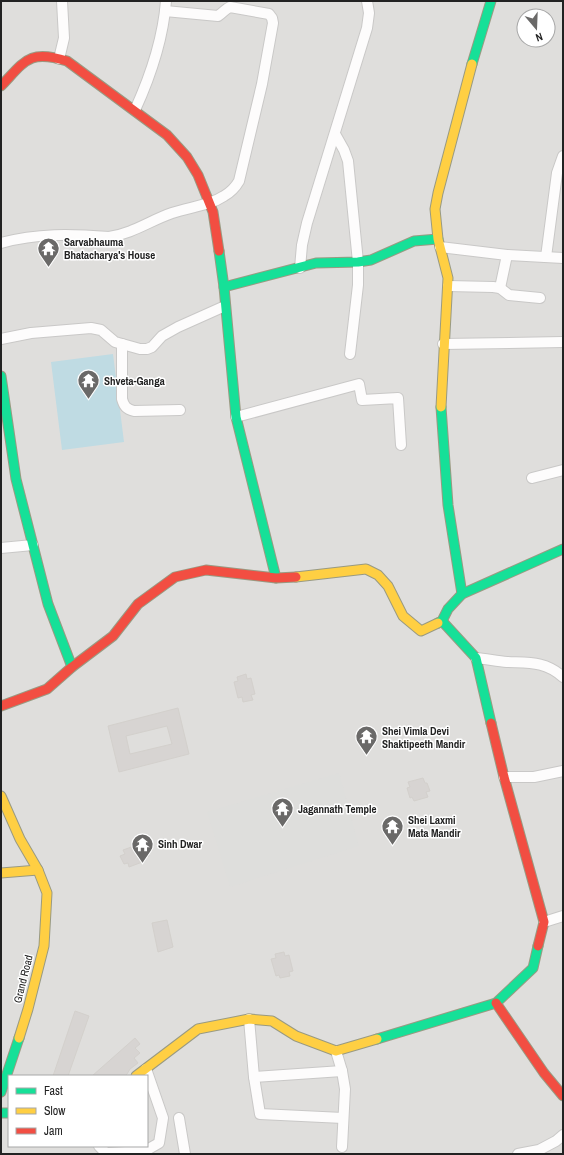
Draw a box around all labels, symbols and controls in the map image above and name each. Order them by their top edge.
north arrow [516,8,556,48]
text: N [534,30,545,45]
temple icon: Sarvabhauma Bhatacharya's House [36,235,62,268]
place label: Sarvabhauma Bhatacharya's House [64,235,155,262]
temple icon: Shveta-Ganga [76,368,102,401]
place label: Shveta-Ganga [104,374,165,388]
temple icon: Shei Vimla Devi Shaktipeeth Mandir [354,724,380,757]
place label: Shei Vimla Devi Shaktipeeth Mandir [382,724,466,751]
temple icon: Jagannath Temple [270,796,296,829]
place label: Jagannath Temple [298,802,377,816]
temple icon: Shei Laxmi Mata Mandir [379,813,405,846]
place label: Shei Laxmi Mata Mandir [408,813,461,840]
temple icon: Sinh Dwar [130,831,156,864]
place label: Sinh Dwar [158,837,203,851]
street label: Grand Road [10,953,36,1005]
legend [8,1075,148,1147]
text: Fast [44,1083,63,1099]
text: Slow [44,1103,66,1119]
text: Jam [44,1123,63,1139]

